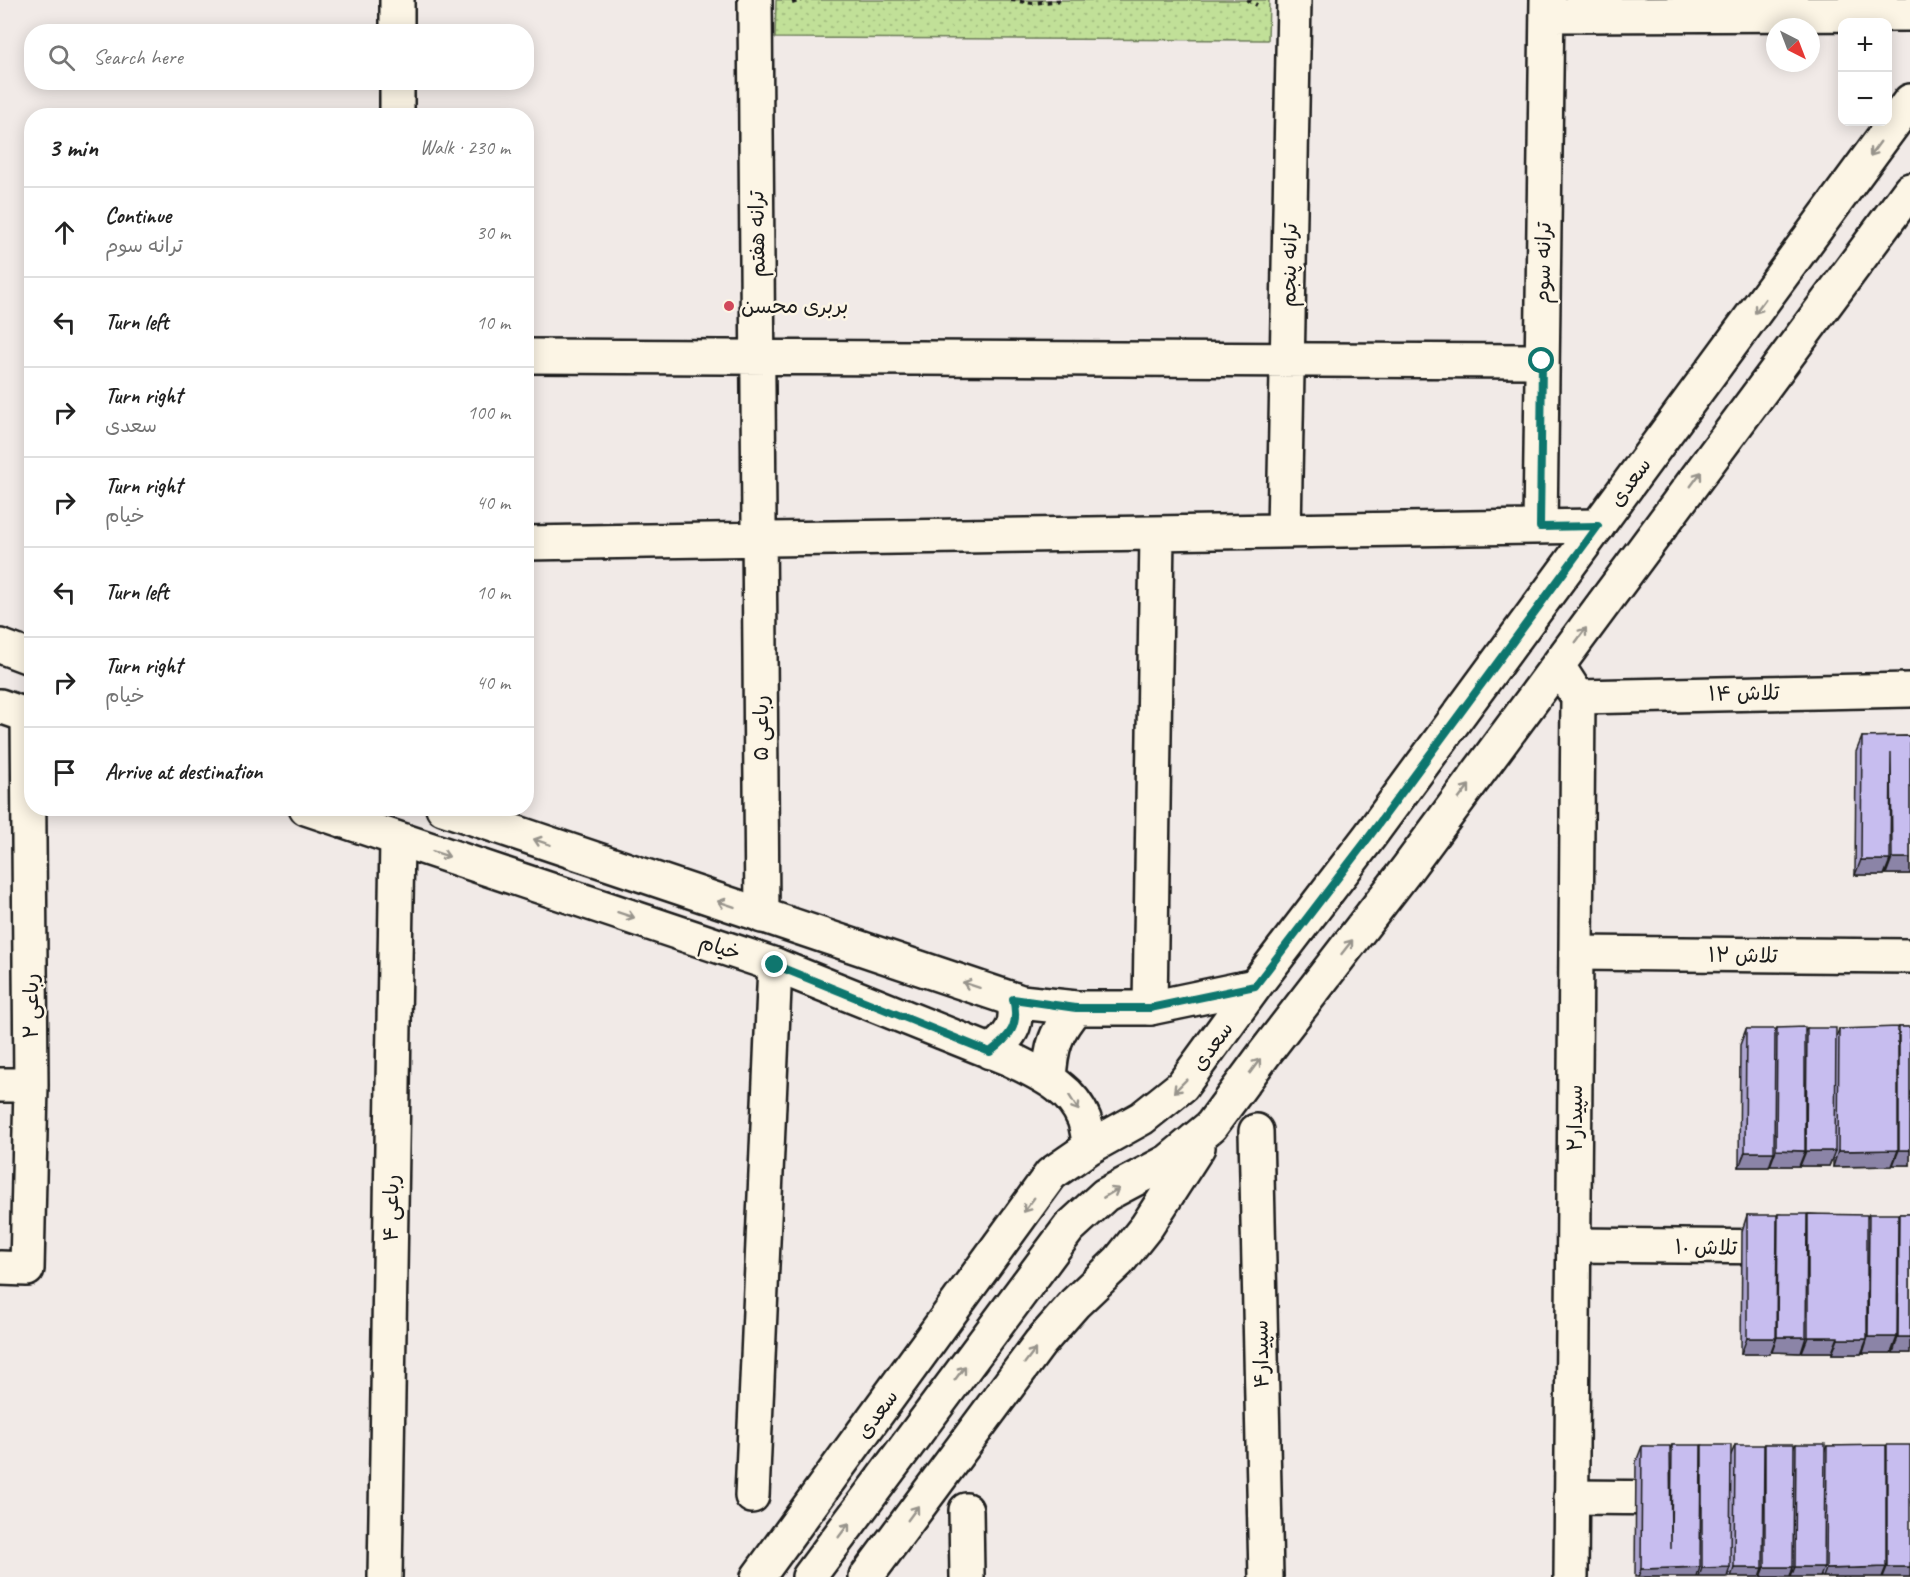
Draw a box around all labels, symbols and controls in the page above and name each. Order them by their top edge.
north arrow [1766,18,1820,72]
map controls [1838,18,1892,126]
button: + [1838,18,1892,72]
search box [24,24,534,90]
icon: search [45,41,78,74]
text: Search here [93,43,183,71]
button: − [1838,72,1892,126]
text: 3 min [48,131,98,164]
text: Walk · 230 m [420,135,510,160]
one-way arrow [1869,140,1882,156]
street label: ترانه هفتم [743,189,774,278]
text: Continue [105,202,171,230]
icon: ahead [48,216,81,249]
text: 30 m [476,220,510,245]
street label: ترانه سوم [1529,221,1560,304]
street label: ترانه پنجم [1275,222,1306,307]
text: ترانه سوم [105,233,183,258]
place label: بربری محسن [741,293,848,319]
one-way arrow [1753,297,1766,313]
marker: بربری محسن [722,299,736,313]
icon: left [48,306,81,339]
text: Turn left [105,308,169,336]
text: 10 m [476,310,510,335]
route start [1528,347,1554,373]
text: Turn right [105,382,182,410]
icon: right [48,396,81,429]
text: 100 m [467,400,510,425]
text: سعدی [105,413,157,438]
street label: سعدی [1603,452,1657,512]
one-way arrow [1690,471,1703,487]
text: Turn right [105,472,182,500]
icon: right [48,486,81,519]
text: 40 m [476,490,510,515]
text: خیام [105,503,145,528]
icon: left [48,576,81,609]
text: Turn left [105,578,169,606]
text: 10 m [476,580,510,605]
one-way arrow [1574,628,1587,644]
text: Turn right [105,652,182,680]
icon: right [48,666,81,699]
text: 40 m [476,670,510,695]
street label: تلاش ۱۴ [1708,679,1781,707]
text: خیام [105,683,145,708]
street label: رباعی ۵ [748,695,775,761]
icon: arrive [48,756,81,789]
text: Arrive at destination [105,758,262,786]
one-way arrow [1458,784,1471,800]
one-way arrow [533,835,551,846]
one-way arrow [431,849,450,860]
one-way arrow [717,898,736,909]
one-way arrow [616,911,635,922]
street label: خیام [695,928,744,969]
one-way arrow [1340,940,1353,956]
street label: تلاش ۱۲ [1708,941,1779,969]
route end [761,951,787,977]
street label: رباعی ۲ [18,973,45,1039]
one-way arrow [962,979,981,990]
street label: سعدی [1185,1016,1239,1076]
one-way arrow [1249,1058,1261,1074]
one-way arrow [1173,1078,1188,1093]
street label: سپیدار۲ [1562,1085,1588,1151]
one-way arrow [1069,1094,1081,1111]
street label: رباعی ۴ [377,1174,406,1242]
one-way arrow [1102,1186,1119,1198]
one-way arrow [1023,1196,1035,1212]
street label: تلاش ۱۰ [1675,1233,1738,1261]
street label: سپیدار۴ [1247,1320,1275,1388]
one-way arrow [1023,1349,1036,1365]
one-way arrow [954,1366,967,1382]
street label: سعدی [850,1384,904,1444]
one-way arrow [907,1505,920,1521]
one-way arrow [837,1522,850,1538]

